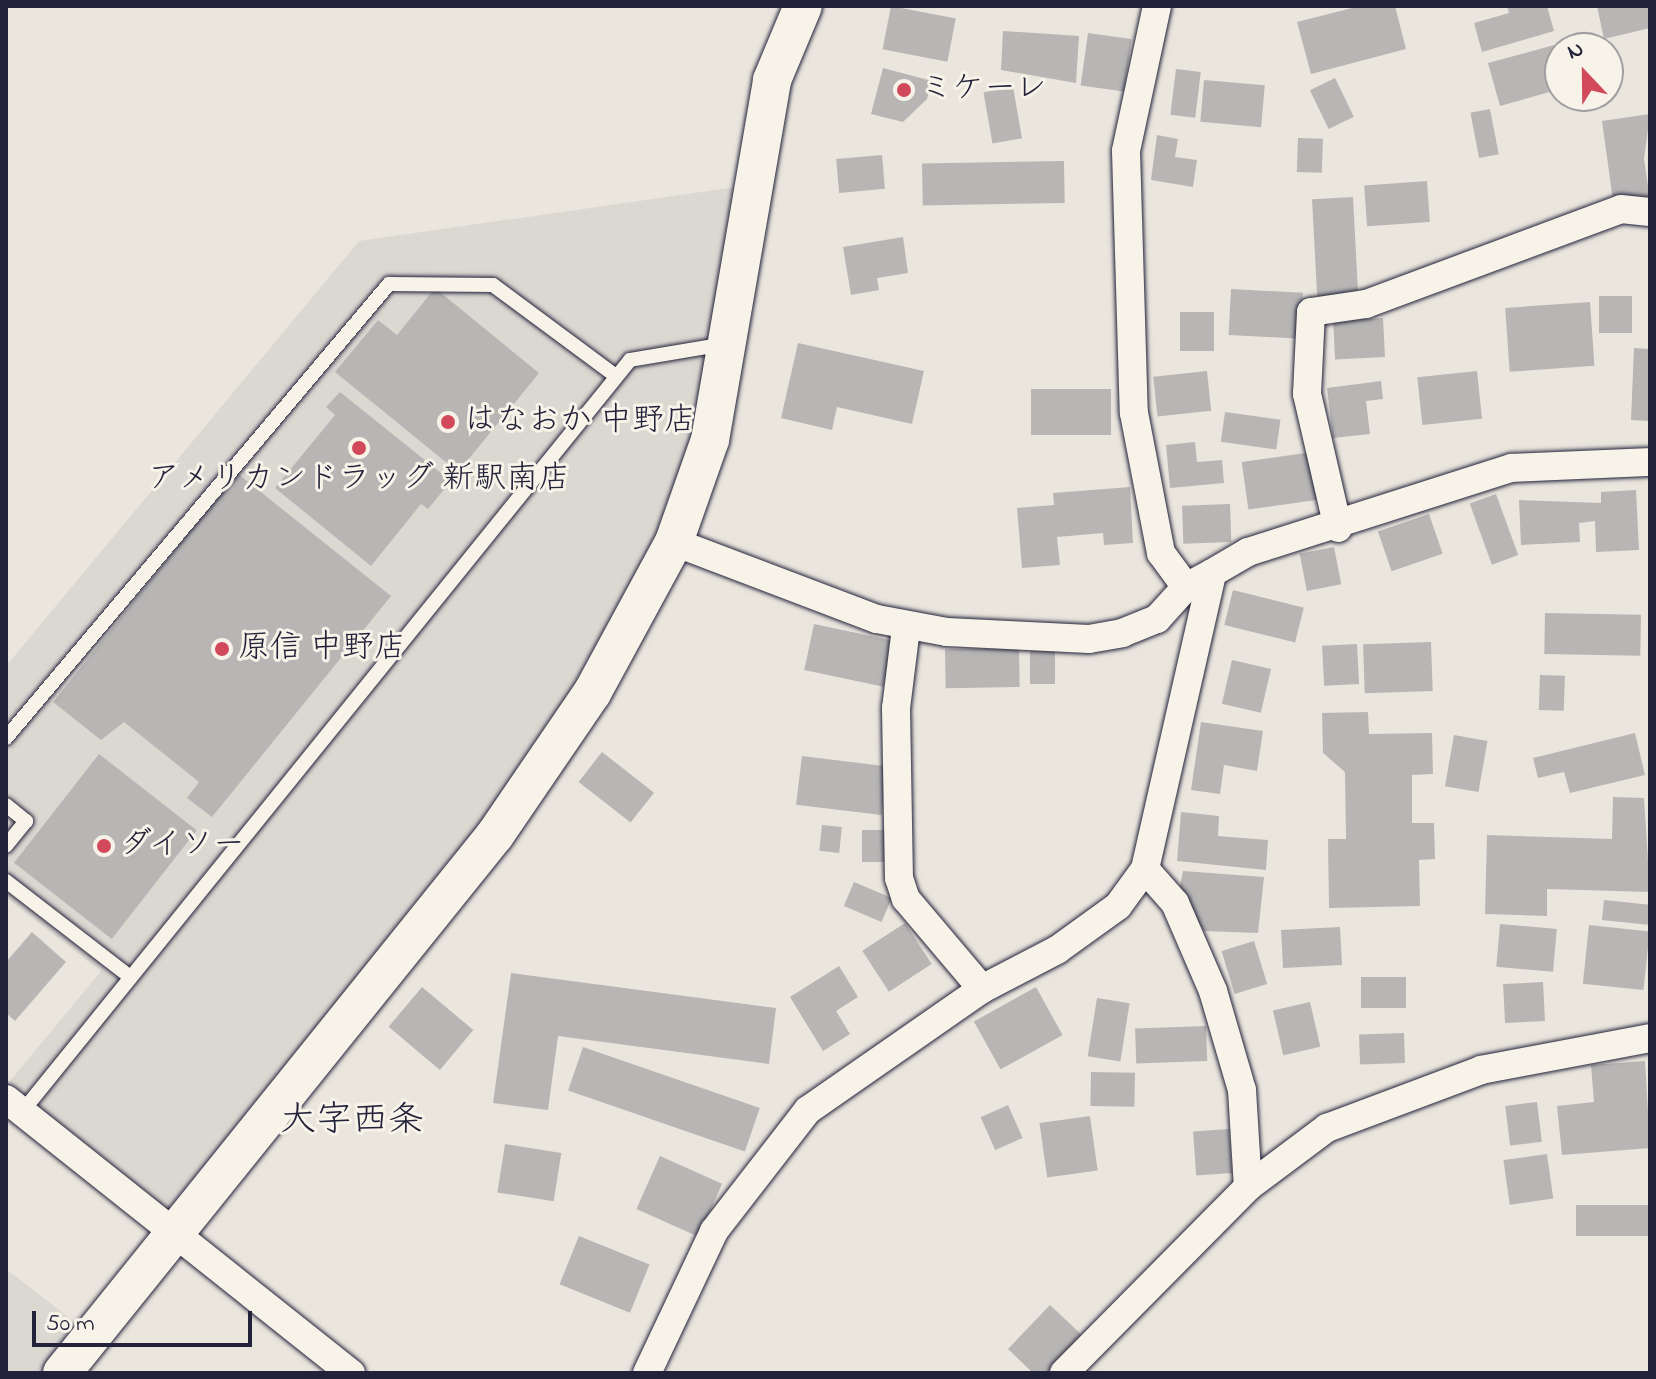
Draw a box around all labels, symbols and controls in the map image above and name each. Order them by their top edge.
north arrow [1544,32,1624,112]
text: N [1563,34,1589,69]
place label: ミケーレ [920,71,1048,109]
marker: ミケーレ [895,81,913,99]
place label: はなおか 中野店 [464,403,696,441]
marker: はなおか 中野店 [439,413,457,431]
marker: アメリカンドラッグ 新駅南店 [350,439,368,457]
place label: アメリカンドラッグ 新駅南店 [147,461,571,499]
place label: 原信 中野店 [238,630,406,668]
marker: 原信 中野店 [213,640,231,658]
place label: ダイソー [120,827,248,865]
marker: ダイソー [95,837,113,855]
district label: 大字西条 [280,1100,424,1144]
scale bar [36,1295,256,1345]
text: 50 m [46,1307,95,1342]

